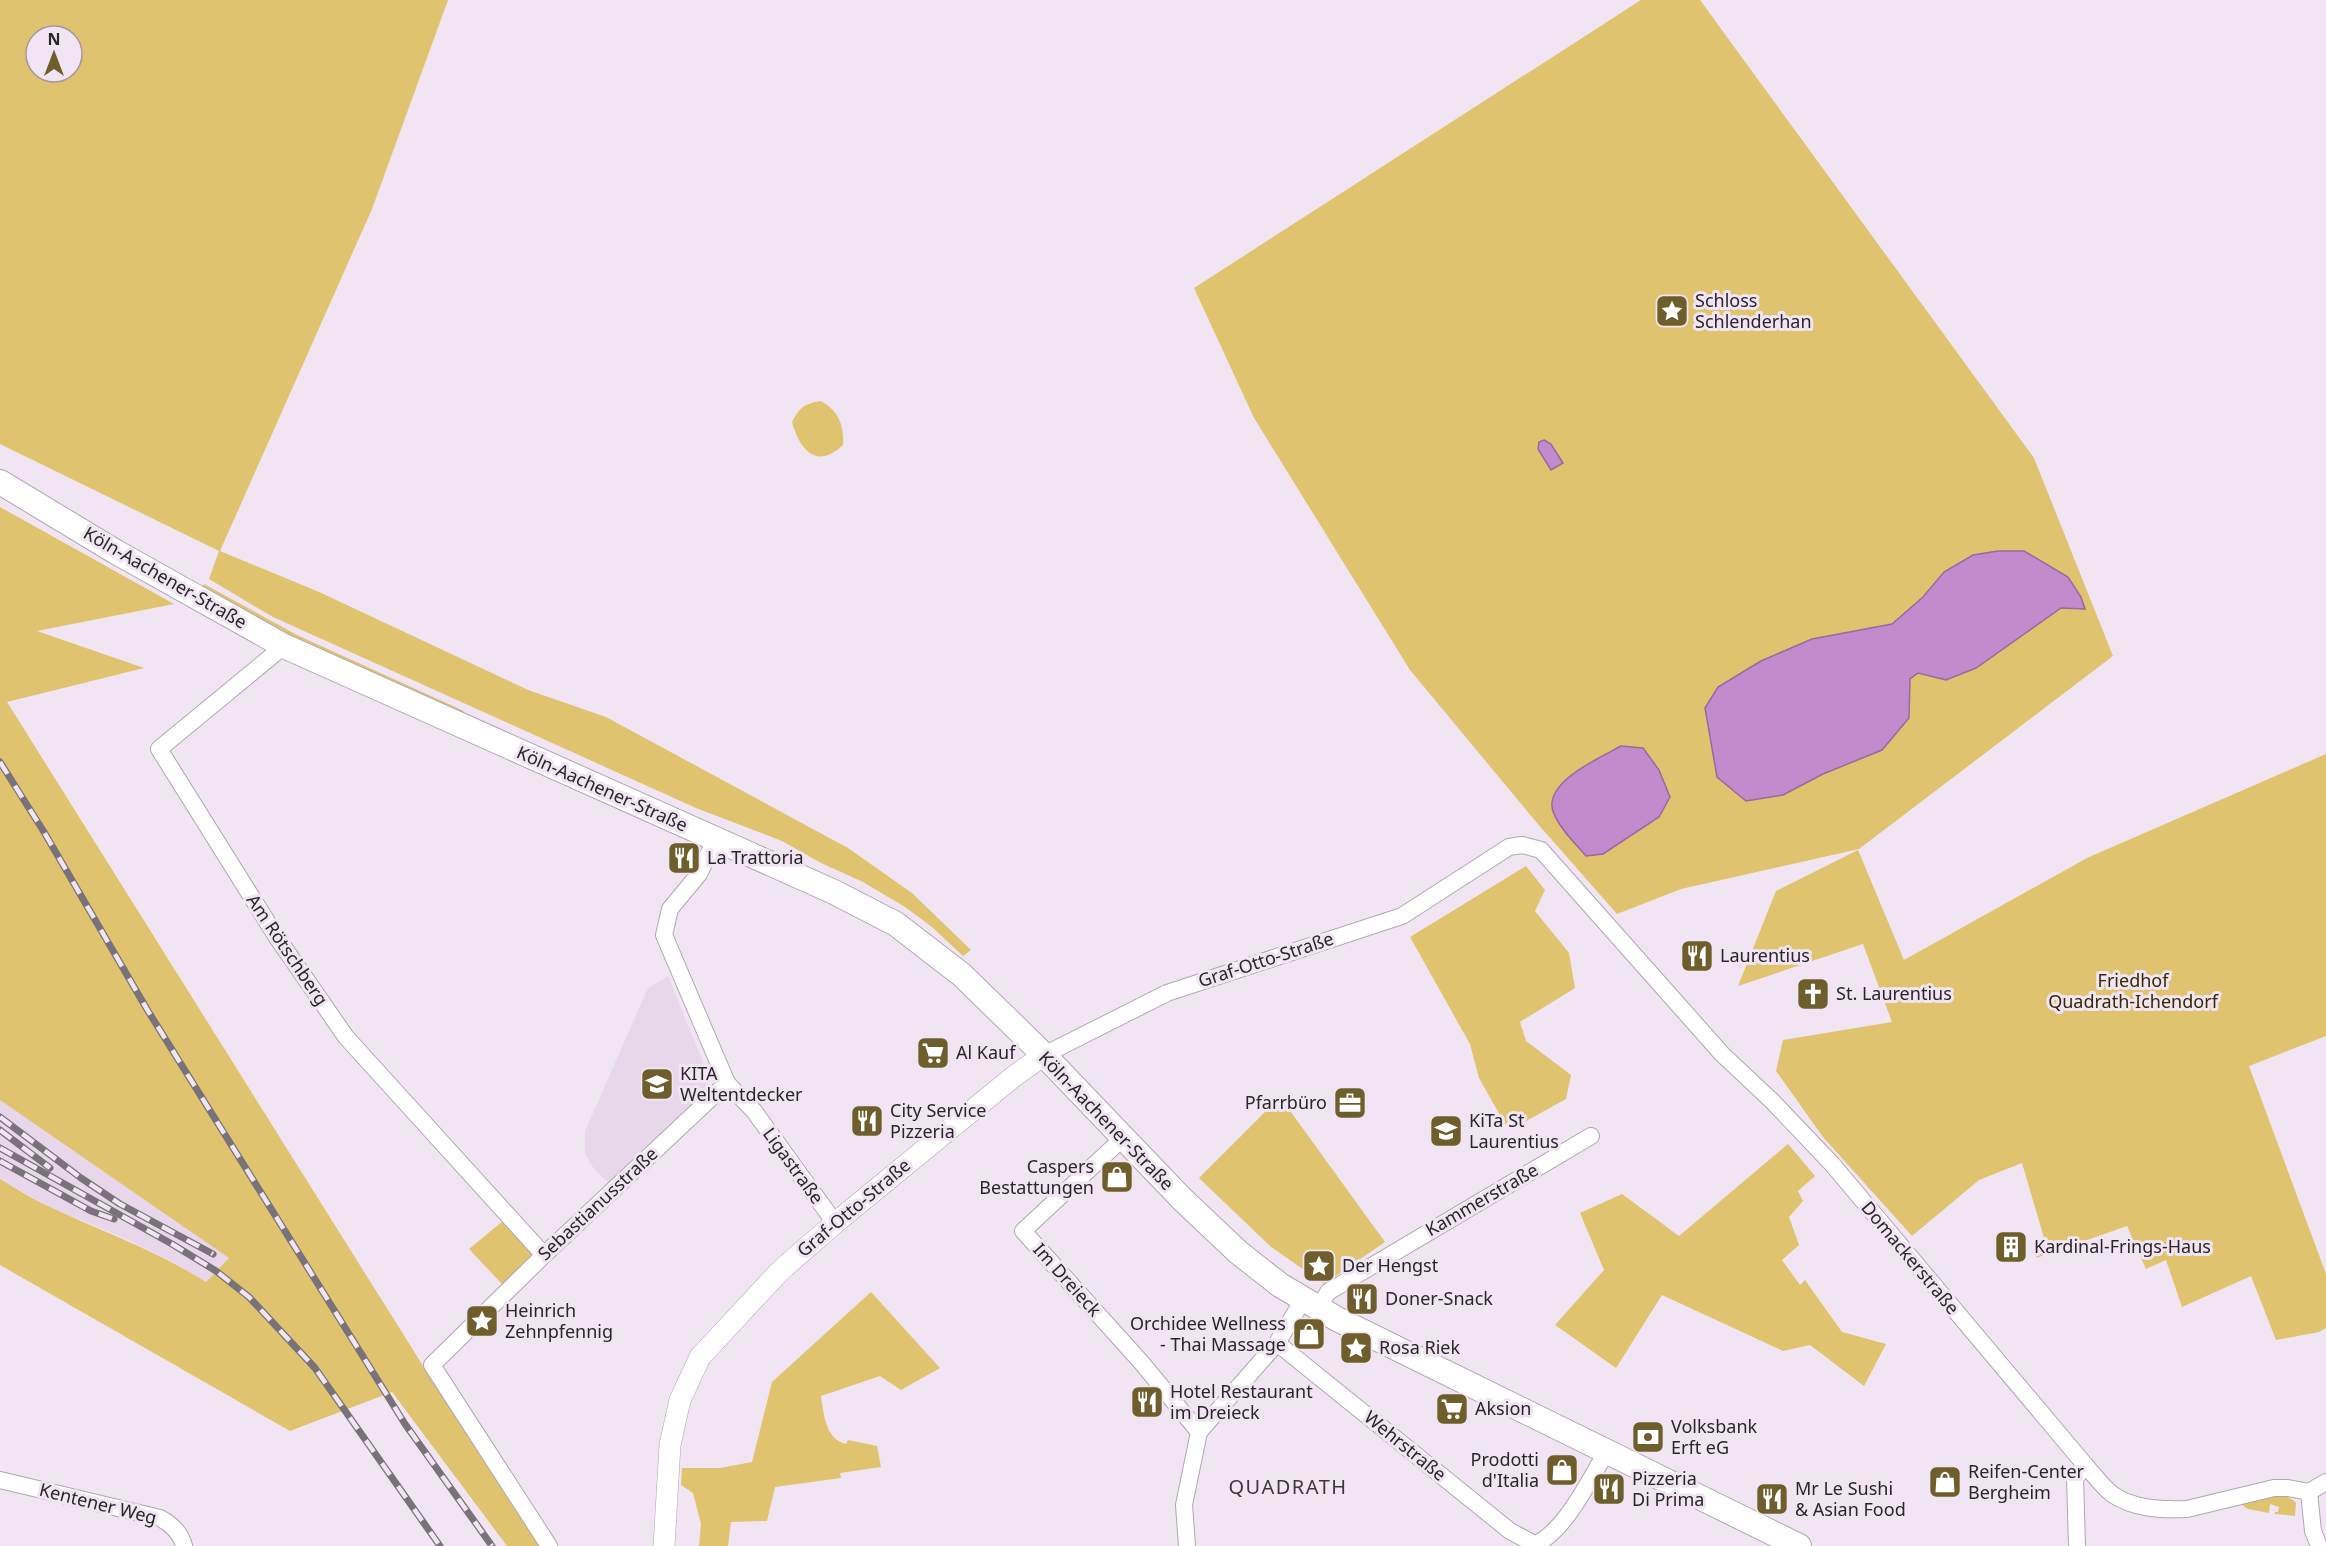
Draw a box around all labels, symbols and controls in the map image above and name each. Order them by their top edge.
north arrow [24,24,84,84]
text: N [47,28,61,50]
place label: Schloss Schlenderhan [1695,288,1812,333]
place icon: Schloss Schlenderhan [1654,293,1690,329]
street label: Köln-Aachener-Straße [80,521,251,634]
street label: Köln-Aachener-Straße [513,740,692,837]
restaurant icon: La Trattoria [666,840,702,876]
place label: La Trattoria [707,845,804,869]
street label: Am Rötschberg [242,889,334,1010]
street label: Graf-Otto-Straße [1195,926,1336,992]
restaurant icon: Laurentius [1679,938,1715,974]
place label: Laurentius [1720,943,1810,967]
park label: Friedhof Quadrath-Ichendorf [2048,968,2219,1013]
church icon: St. Laurentius [1795,976,1831,1012]
place label: St. Laurentius [1836,981,1952,1005]
supermarket icon: Al Kauf [915,1035,951,1071]
place label: Al Kauf [956,1040,1016,1064]
street label: Köln-Aachener-Straße [1034,1046,1179,1195]
place label: KITA Weltentdecker [680,1061,803,1106]
school or university icon: KITA Weltentdecker [639,1066,675,1102]
office icon: Pfarrbüro [1332,1085,1368,1121]
place label: Pfarrbüro [1245,1090,1327,1114]
place label: City Service Pizzeria [890,1098,986,1143]
restaurant icon: City Service Pizzeria [849,1103,885,1139]
place label: KiTa St Laurentius [1469,1108,1559,1153]
school or university icon: KiTa St Laurentius [1428,1113,1464,1149]
street label: Ligastraße [758,1122,830,1208]
street label: Sebastianusstraße [532,1141,662,1265]
street label: Graf-Otto-Straße [792,1153,915,1262]
place label: Caspers Bestattungen [979,1154,1094,1199]
street label: Kammerstraße [1421,1157,1542,1241]
shop icon: Caspers Bestattungen [1099,1159,1135,1195]
street label: Domackerstraße [1856,1196,1965,1319]
building icon: Kardinal-Frings-Haus [1993,1229,2029,1265]
place label: Kardinal-Frings-Haus [2034,1234,2211,1258]
street label: Im Dreieck [1028,1237,1107,1321]
place icon: Der Hengst [1301,1248,1337,1284]
place label: Der Hengst [1342,1253,1439,1277]
restaurant icon: Doner-Snack [1344,1281,1380,1317]
place label: Doner-Snack [1385,1286,1493,1310]
place label: Heinrich Zehnpfennig [505,1298,613,1343]
place icon: Heinrich Zehnpfennig [464,1303,500,1339]
place label: Orchidee Wellness - Thai Massage [1130,1311,1286,1356]
shop icon: Orchidee Wellness - Thai Massage [1291,1316,1327,1352]
place icon: Rosa Riek [1338,1330,1374,1366]
place label: Rosa Riek [1379,1335,1460,1359]
place label: Hotel Restaurant im Dreieck [1170,1379,1313,1424]
restaurant icon: Hotel Restaurant im Dreieck [1129,1384,1165,1420]
supermarket icon: Aksion [1434,1391,1470,1427]
place label: Aksion [1475,1396,1531,1420]
street label: Wehrstraße [1360,1405,1452,1486]
place label: Volksbank Erft eG [1671,1414,1757,1459]
bank icon: Volksbank Erft eG [1630,1419,1666,1455]
place label: Prodotti d'Italia [1471,1447,1539,1492]
shop icon: Prodotti d'Italia [1544,1452,1580,1488]
place label: Reifen-Center Bergheim [1968,1459,2085,1504]
shop icon: Reifen-Center Bergheim [1927,1464,1963,1500]
place label: Pizzeria Di Prima [1632,1466,1704,1511]
restaurant icon: Pizzeria Di Prima [1591,1471,1627,1507]
district label: QUADRATH [1228,1473,1348,1500]
place label: Mr Le Sushi & Asian Food [1795,1476,1906,1521]
street label: Kentener Weg [37,1477,159,1529]
restaurant icon: Mr Le Sushi & Asian Food [1754,1481,1790,1517]

